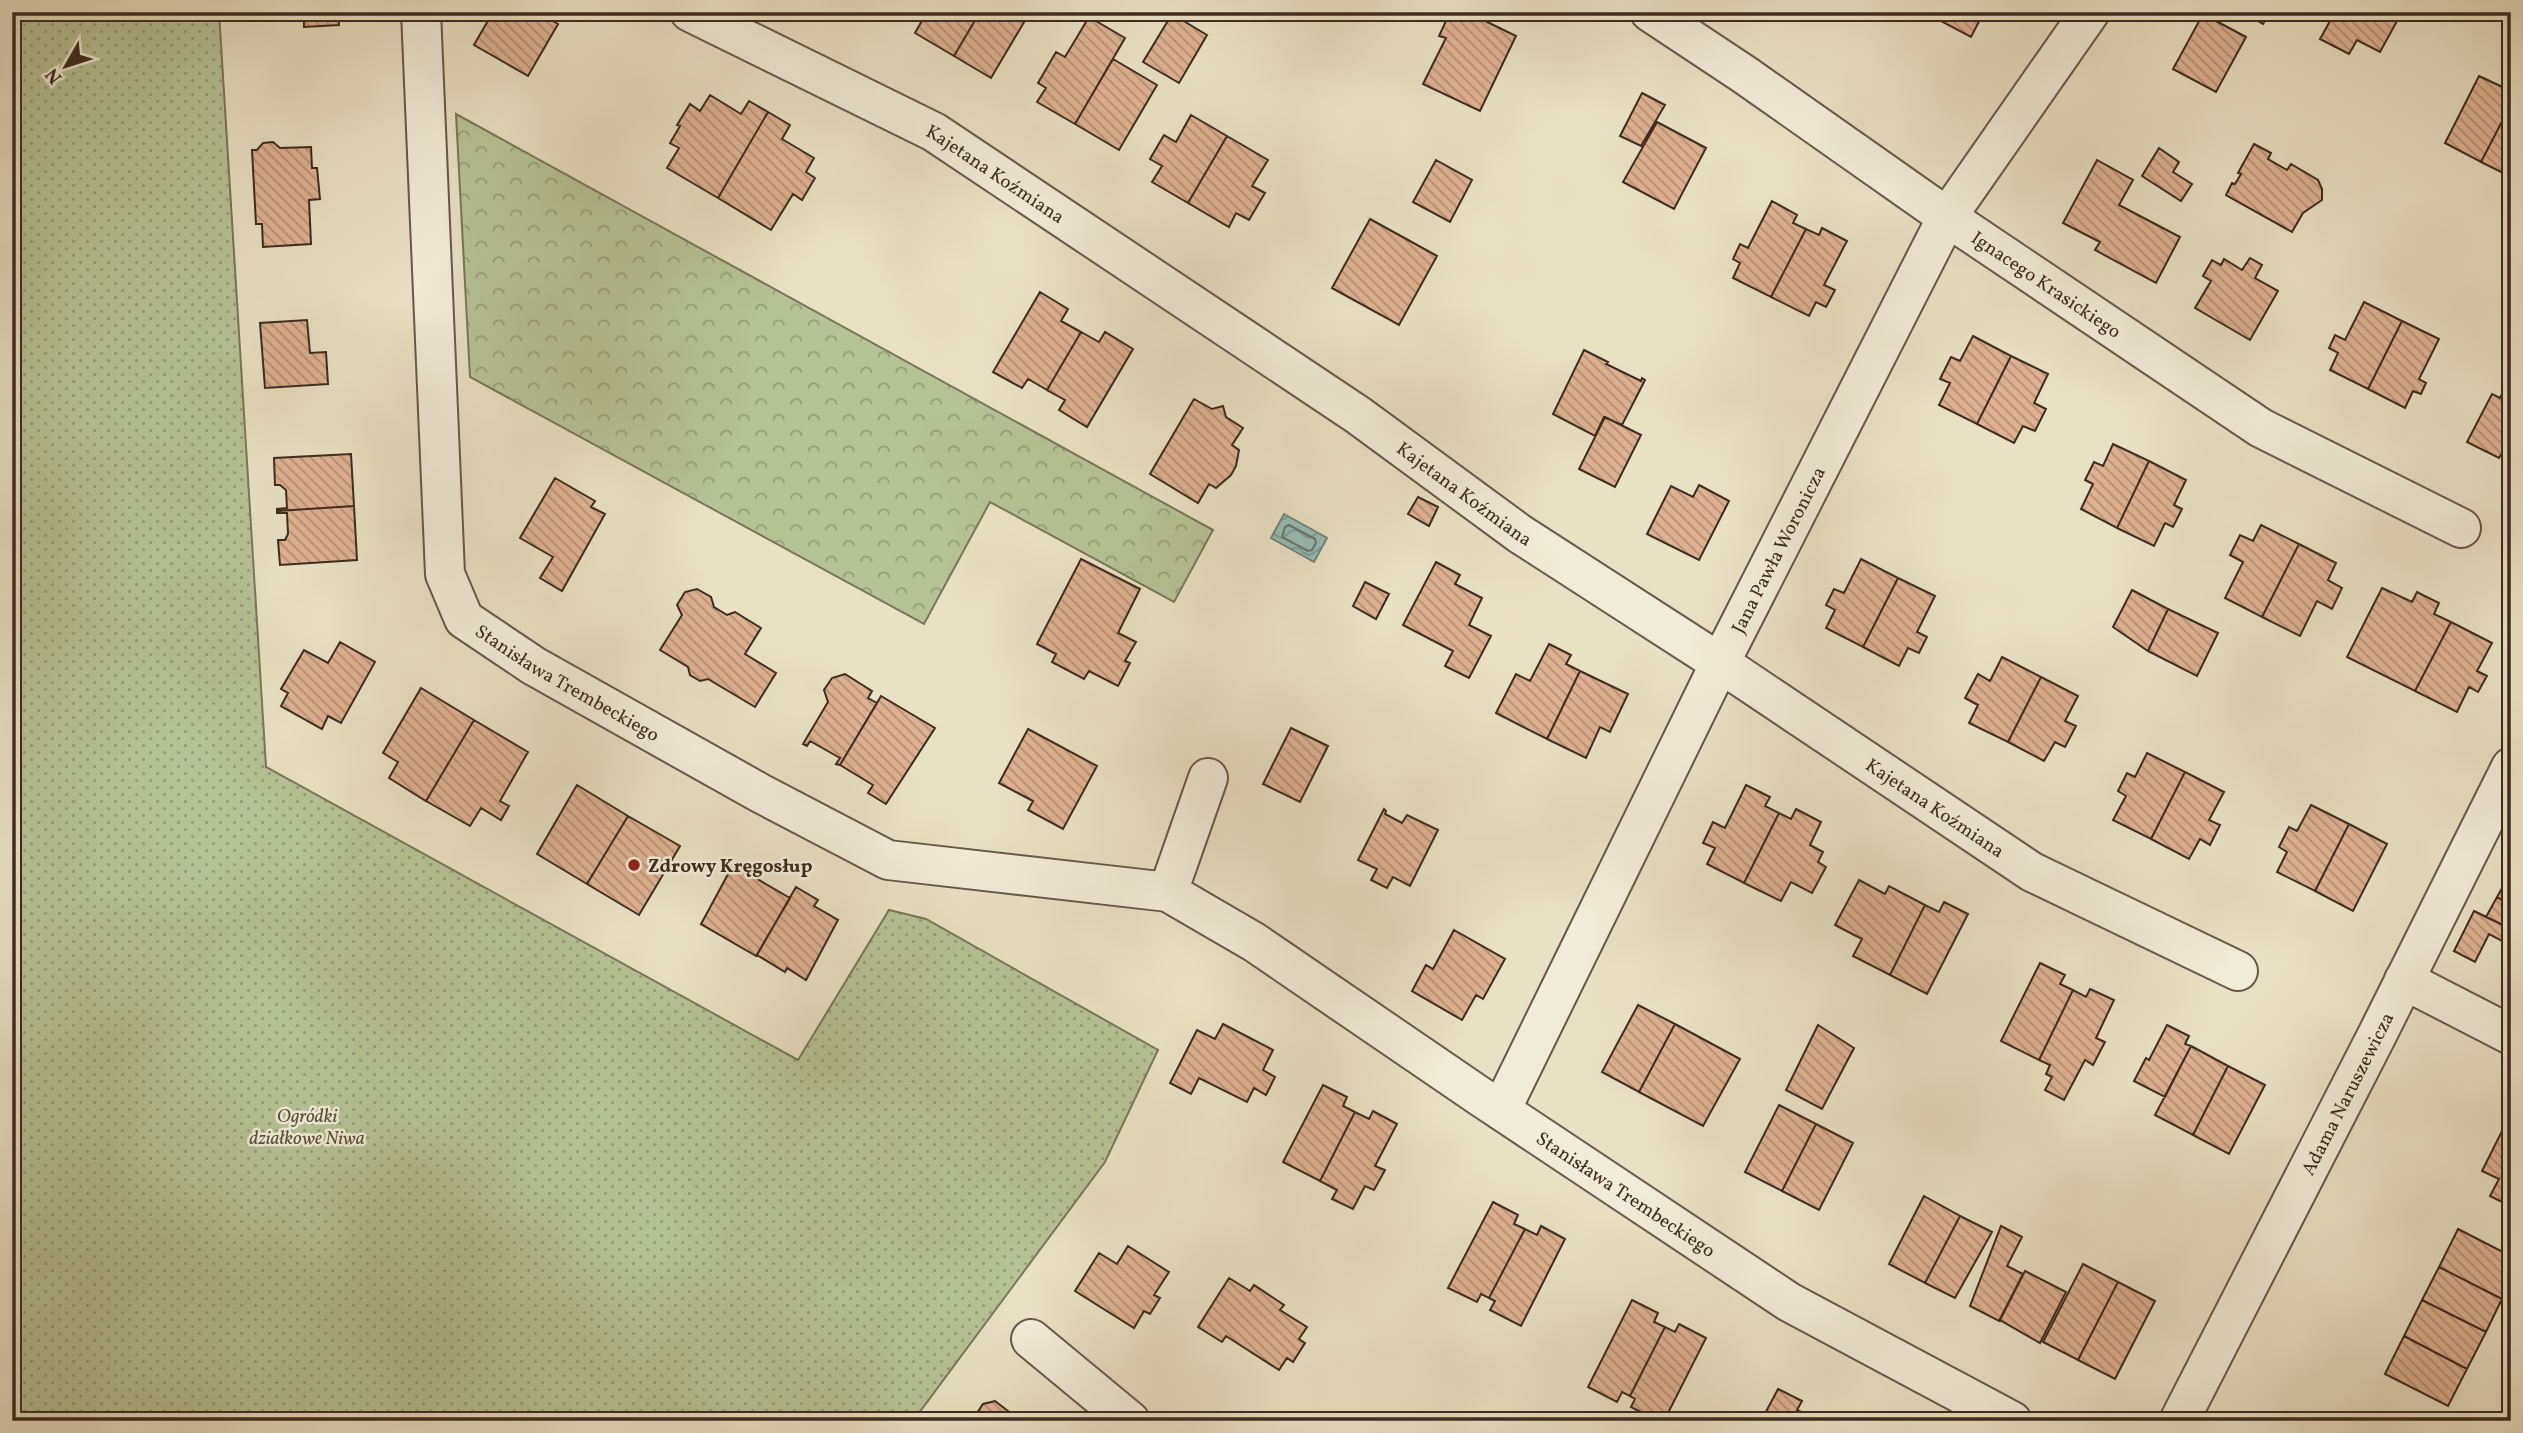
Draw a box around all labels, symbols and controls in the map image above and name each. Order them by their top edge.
north arrow [32,32,102,102]
text: N [40,62,69,89]
street label: Kajetana Koźmiana [921,119,1069,231]
street label: Ignacego Krasickiego [1965,226,2126,345]
street label: Kajetana Koźmiana [1390,436,1536,553]
street label: Jana Pawła Woronicza [1726,463,1833,638]
street label: Stanisława Trembeckiego [469,619,664,749]
street label: Kajetana Koźmiana [1860,753,2009,865]
place label: Zdrowy Kręgosłup [648,854,812,880]
marker: Zdrowy Kręgosłup [626,857,642,873]
street label: Adama Naruszewicza [2296,1008,2401,1181]
park label: Ogródki działkowe Niwa [249,1104,365,1152]
street label: Stanisława Trembeckiego [1530,1126,1720,1264]

